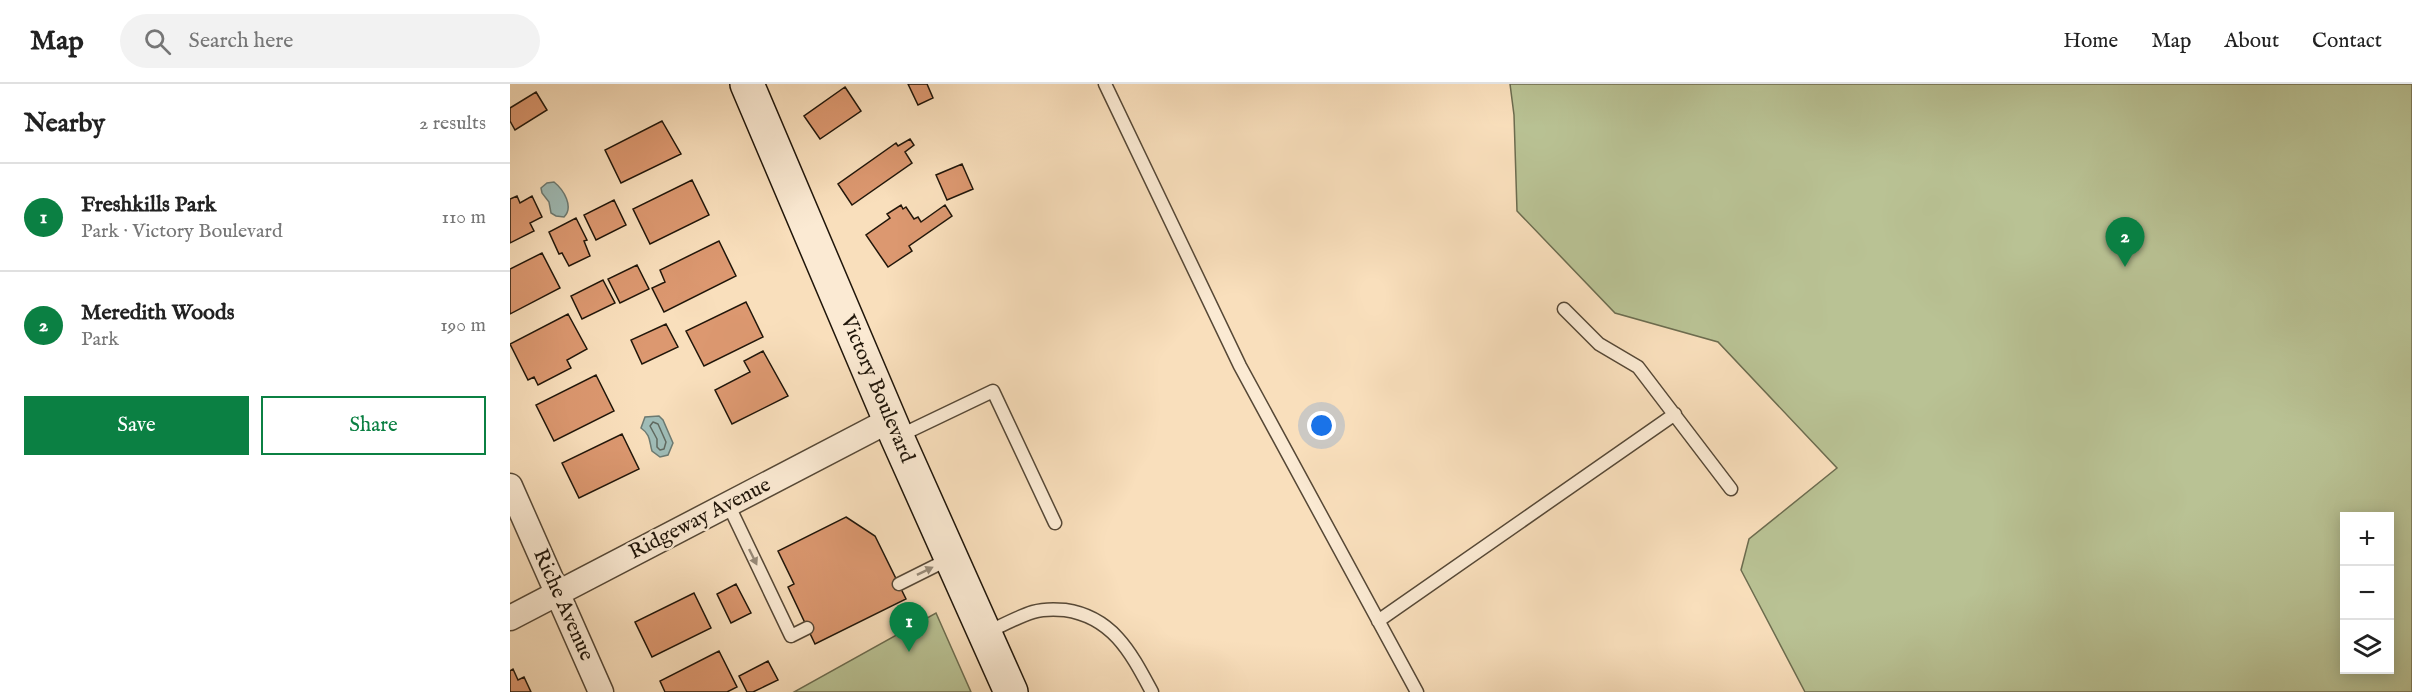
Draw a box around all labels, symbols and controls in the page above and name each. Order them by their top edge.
search box [120,14,540,68]
text: Map [30,24,84,59]
icon: search [141,25,174,58]
text: Search here [189,27,293,55]
text: Home [2063,28,2118,55]
text: Map [2151,28,2191,55]
text: About [2224,28,2279,55]
text: Contact [2312,28,2382,55]
text: Nearby [24,107,105,140]
text: 2 results [419,111,486,136]
text: Freshkills Park [81,191,216,219]
text: 1 [40,205,47,230]
text: 110 m [442,205,486,230]
pin: 2 [2106,218,2144,267]
text: Park · Victory Boulevard [81,219,283,244]
text: Meredith Woods [81,299,234,327]
street label: Victory Boulevard [833,310,921,468]
text: 2 [39,313,48,338]
text: 190 m [440,313,486,338]
text: Park [81,327,119,352]
button: Save [24,396,249,455]
button: Share [261,396,486,455]
your location [1307,411,1336,440]
street label: Ridgeway Avenue [625,472,776,566]
map controls [2340,512,2394,674]
button: + [2340,512,2394,566]
street label: Riche Avenue [526,545,600,666]
one-way arrow [748,549,757,566]
one-way arrow [916,566,934,576]
button: − [2340,566,2394,620]
pin: 1 [890,602,928,652]
button: layers [2340,620,2394,674]

